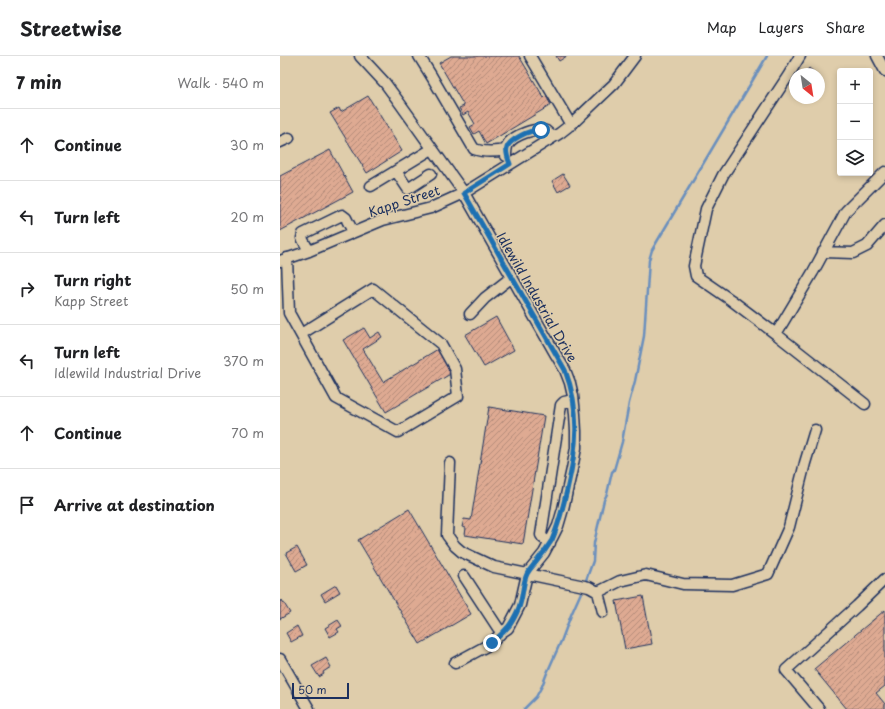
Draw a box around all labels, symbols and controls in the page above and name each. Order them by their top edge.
text: Streetwise [20,14,122,42]
text: Map [707,17,737,38]
text: Layers [759,17,804,38]
text: Share [826,17,865,38]
north arrow [789,68,825,104]
map controls [837,68,873,176]
button: + [837,68,873,104]
text: 7 min [16,69,62,95]
text: Walk · 540 m [177,73,264,92]
button: − [837,104,873,140]
route start [532,121,550,139]
text: Continue [54,133,122,156]
icon: ahead [16,134,38,156]
text: 30 m [230,135,264,154]
button: layers [837,140,873,176]
street label: Kapp Street [366,180,442,221]
text: Turn left [54,205,120,228]
icon: left [16,206,38,228]
text: 20 m [230,207,264,226]
street label: Idlewild Industrial Drive [492,228,582,365]
text: Turn right [54,268,131,291]
icon: right [16,278,38,300]
text: 50 m [230,279,264,298]
text: Kapp Street [54,291,128,310]
text: Turn left [54,340,120,363]
icon: left [16,350,38,372]
text: 370 m [223,351,264,370]
text: Idlewild Industrial Drive [54,363,201,382]
text: Continue [54,421,122,444]
icon: ahead [16,422,38,444]
text: 70 m [231,423,264,442]
text: Arrive at destination [54,493,215,516]
icon: arrive [16,494,38,516]
route end [483,634,501,652]
scale bar [292,681,349,700]
text: 50 m [298,681,327,698]

